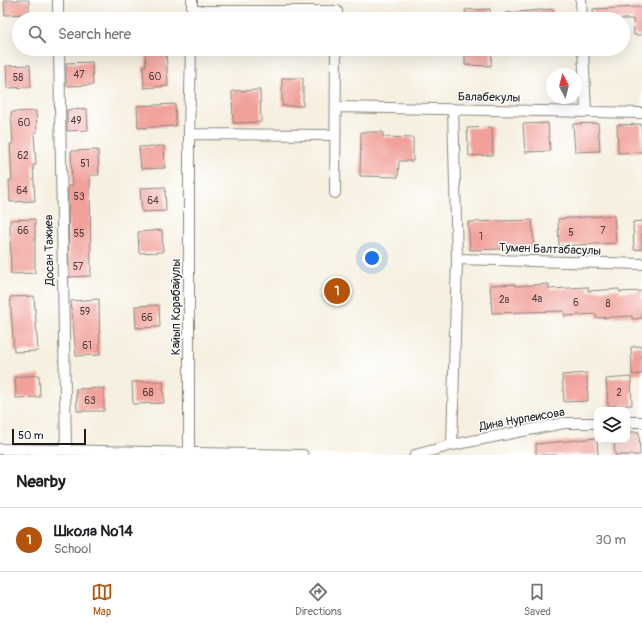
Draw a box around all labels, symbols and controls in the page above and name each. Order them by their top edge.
search box [12,12,630,56]
icon: search [26,23,48,45]
text: Search here [58,25,131,44]
north arrow [546,68,582,104]
house number: 47 [73,69,85,81]
house number: 60 [149,71,161,83]
house number: 58 [13,72,23,84]
street label: Балабекулы [458,89,521,106]
house number: 49 [71,115,81,127]
house number: 60 [18,117,30,129]
house number: 62 [17,150,29,162]
house number: 51 [80,158,90,170]
house number: 64 [16,185,28,197]
house number: 53 [74,191,85,203]
house number: 64 [147,195,159,207]
street label: Досан Тажиев [41,214,58,287]
house number: 66 [17,225,29,237]
house number: 7 [600,225,606,237]
house number: 5 [568,227,574,239]
house number: 55 [74,228,84,240]
house number: 1 [479,231,483,243]
street label: Тумен Балтабасулы [499,240,602,259]
your location [362,248,382,268]
street label: Кайып Корабайулы [169,259,184,355]
house number: 57 [73,261,84,273]
pin: 1 [324,276,350,306]
house number: 4а [532,293,543,305]
house number: 2а [499,294,509,306]
house number: 6 [573,297,579,309]
house number: 8 [605,298,611,310]
house number: 59 [80,306,90,318]
house number: 66 [141,312,153,324]
house number: 61 [82,340,92,352]
house number: 68 [143,387,153,399]
house number: 2 [616,387,622,399]
house number: 63 [84,395,96,407]
street label: Дина Нурпеисова [477,405,566,435]
map controls [594,407,630,443]
button: layers [594,407,630,443]
scale bar [12,427,86,446]
text: 50 m [18,429,44,442]
text: Nearby [16,471,65,492]
text: Школа №14 [54,522,133,541]
text: 1 [26,532,32,548]
text: 30 m [596,532,626,548]
text: School [54,541,91,557]
tab: Map [91,581,113,618]
tab: Directions [295,581,342,618]
tab: Saved [524,581,551,618]

